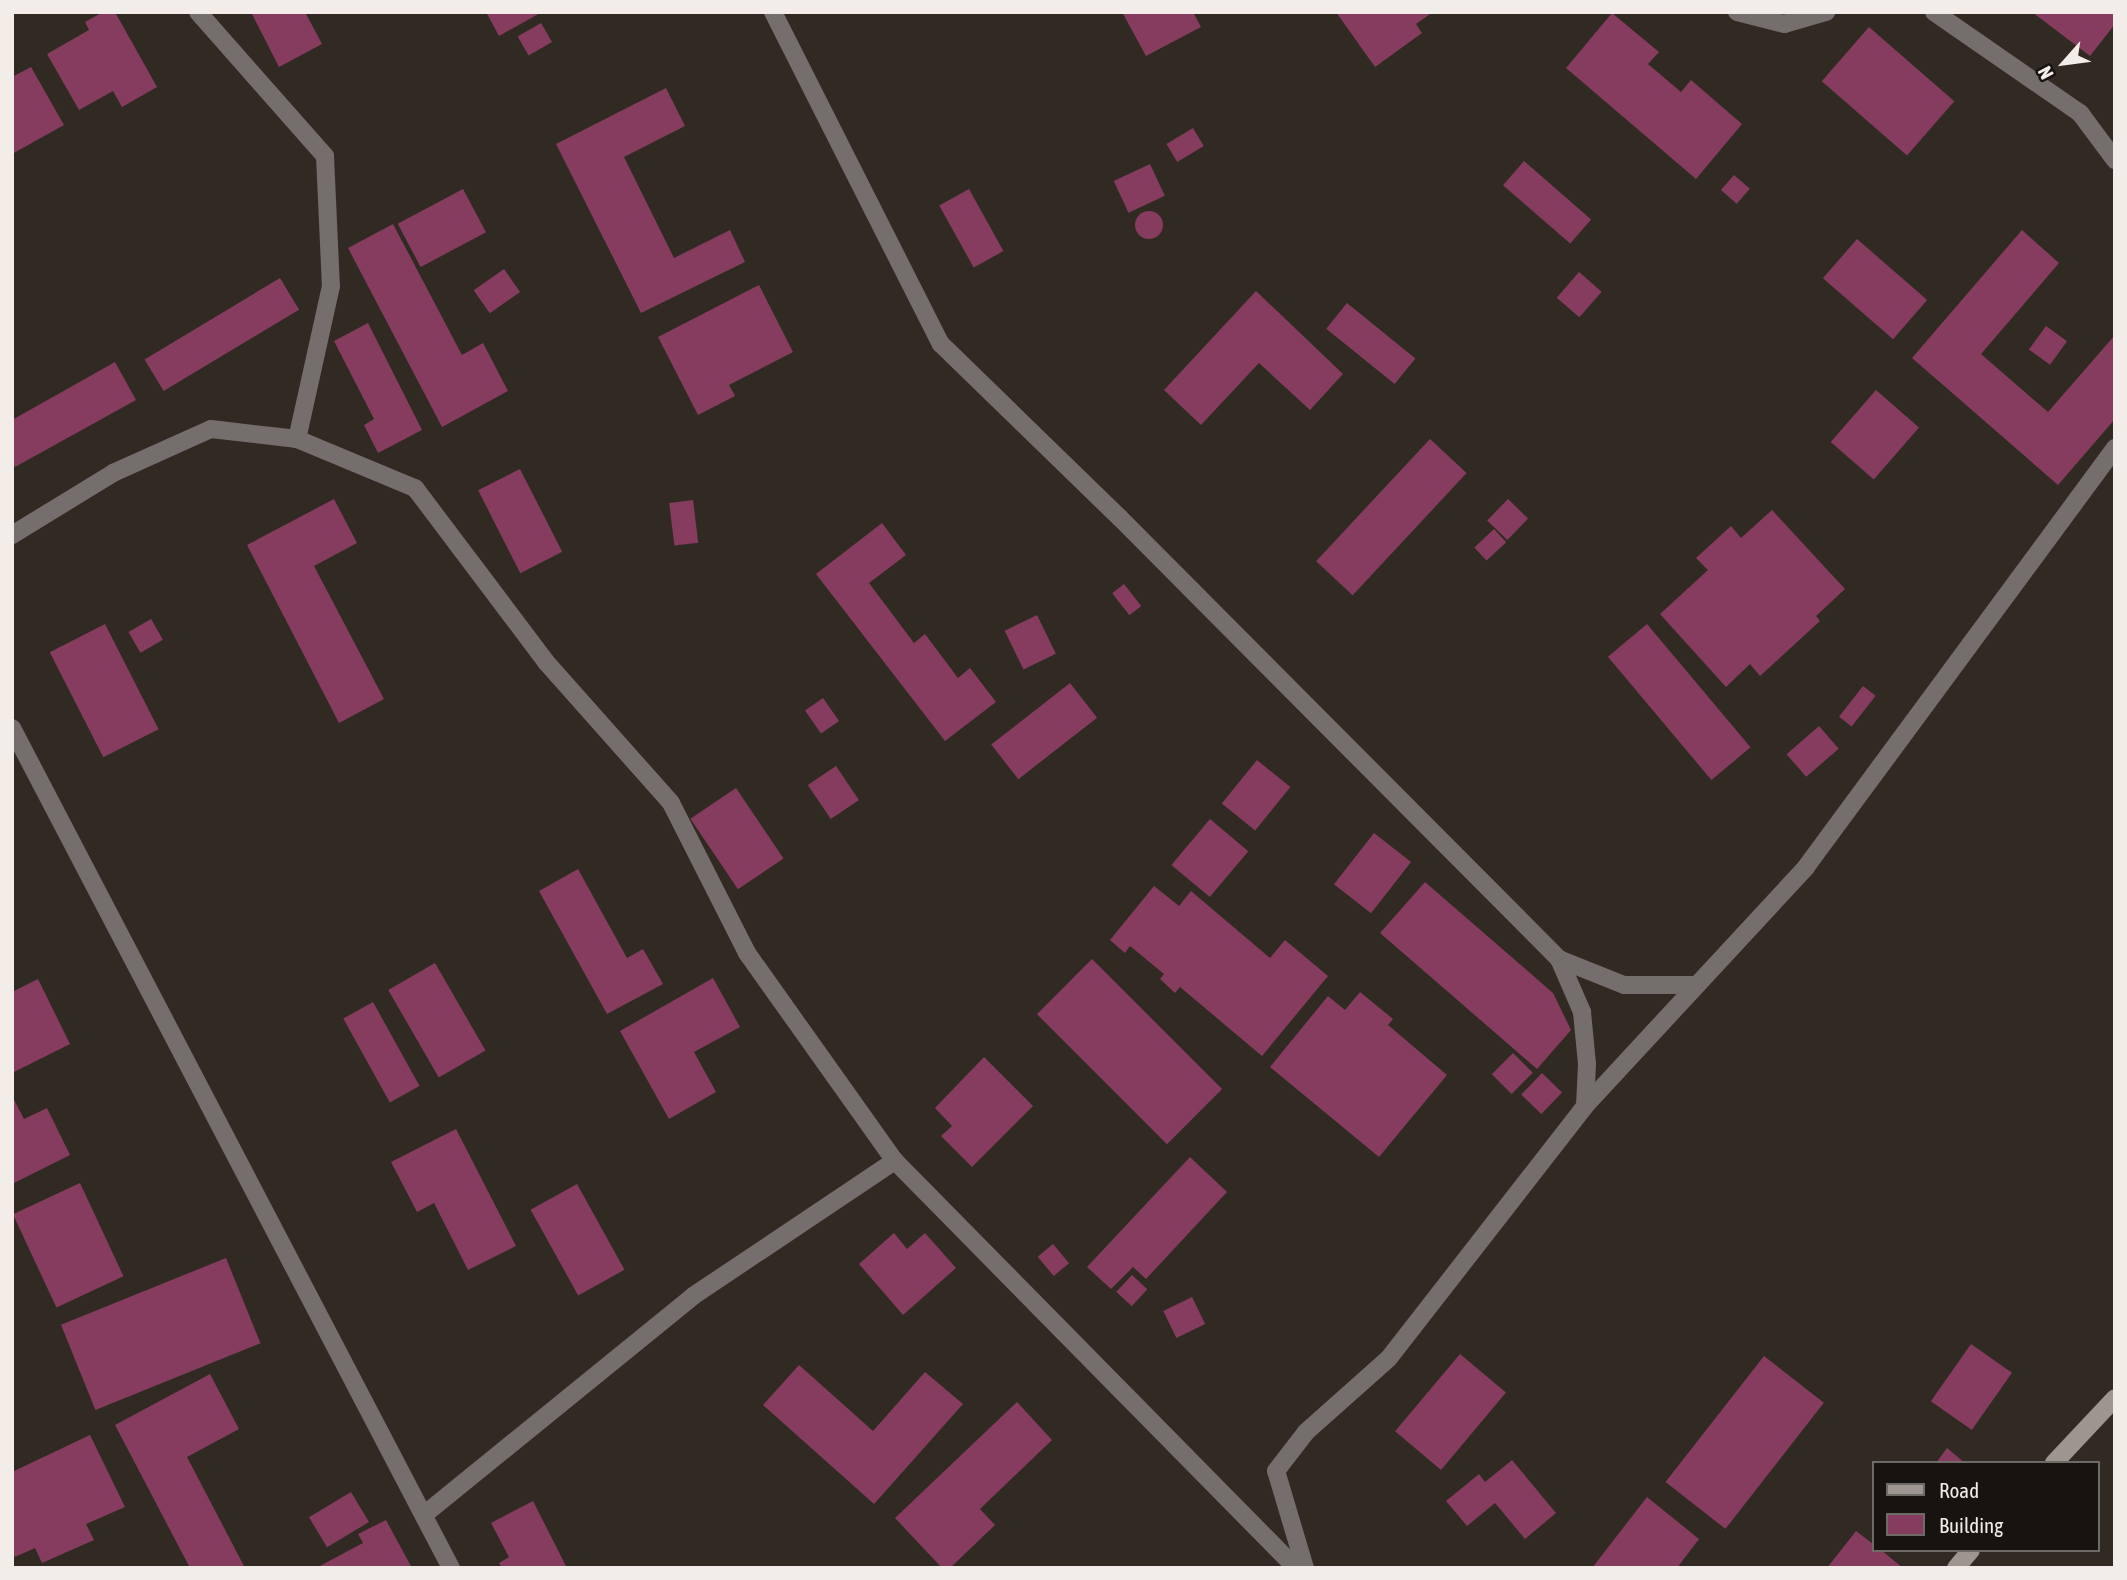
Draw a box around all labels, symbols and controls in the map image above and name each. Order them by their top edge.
north arrow [2029,28,2099,98]
text: N [2033,63,2058,83]
legend [1871,1461,2099,1552]
text: Road [1939,1478,1979,1502]
text: Building [1939,1513,2003,1537]

